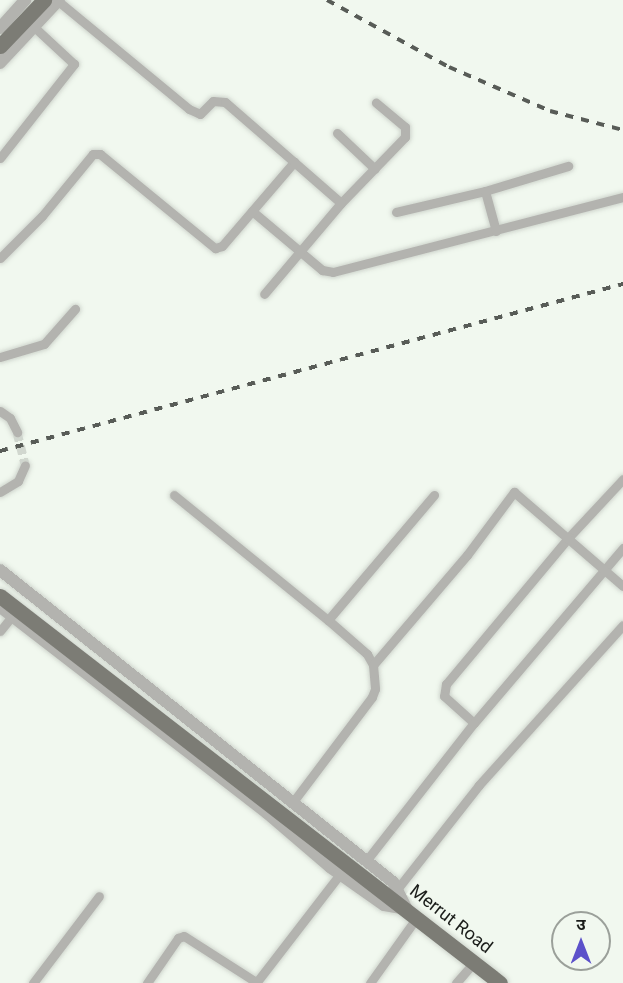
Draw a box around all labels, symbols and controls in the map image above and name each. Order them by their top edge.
street label: Merrut Road [405,880,497,958]
north arrow [551,911,611,971]
text: उ [576,915,586,934]

